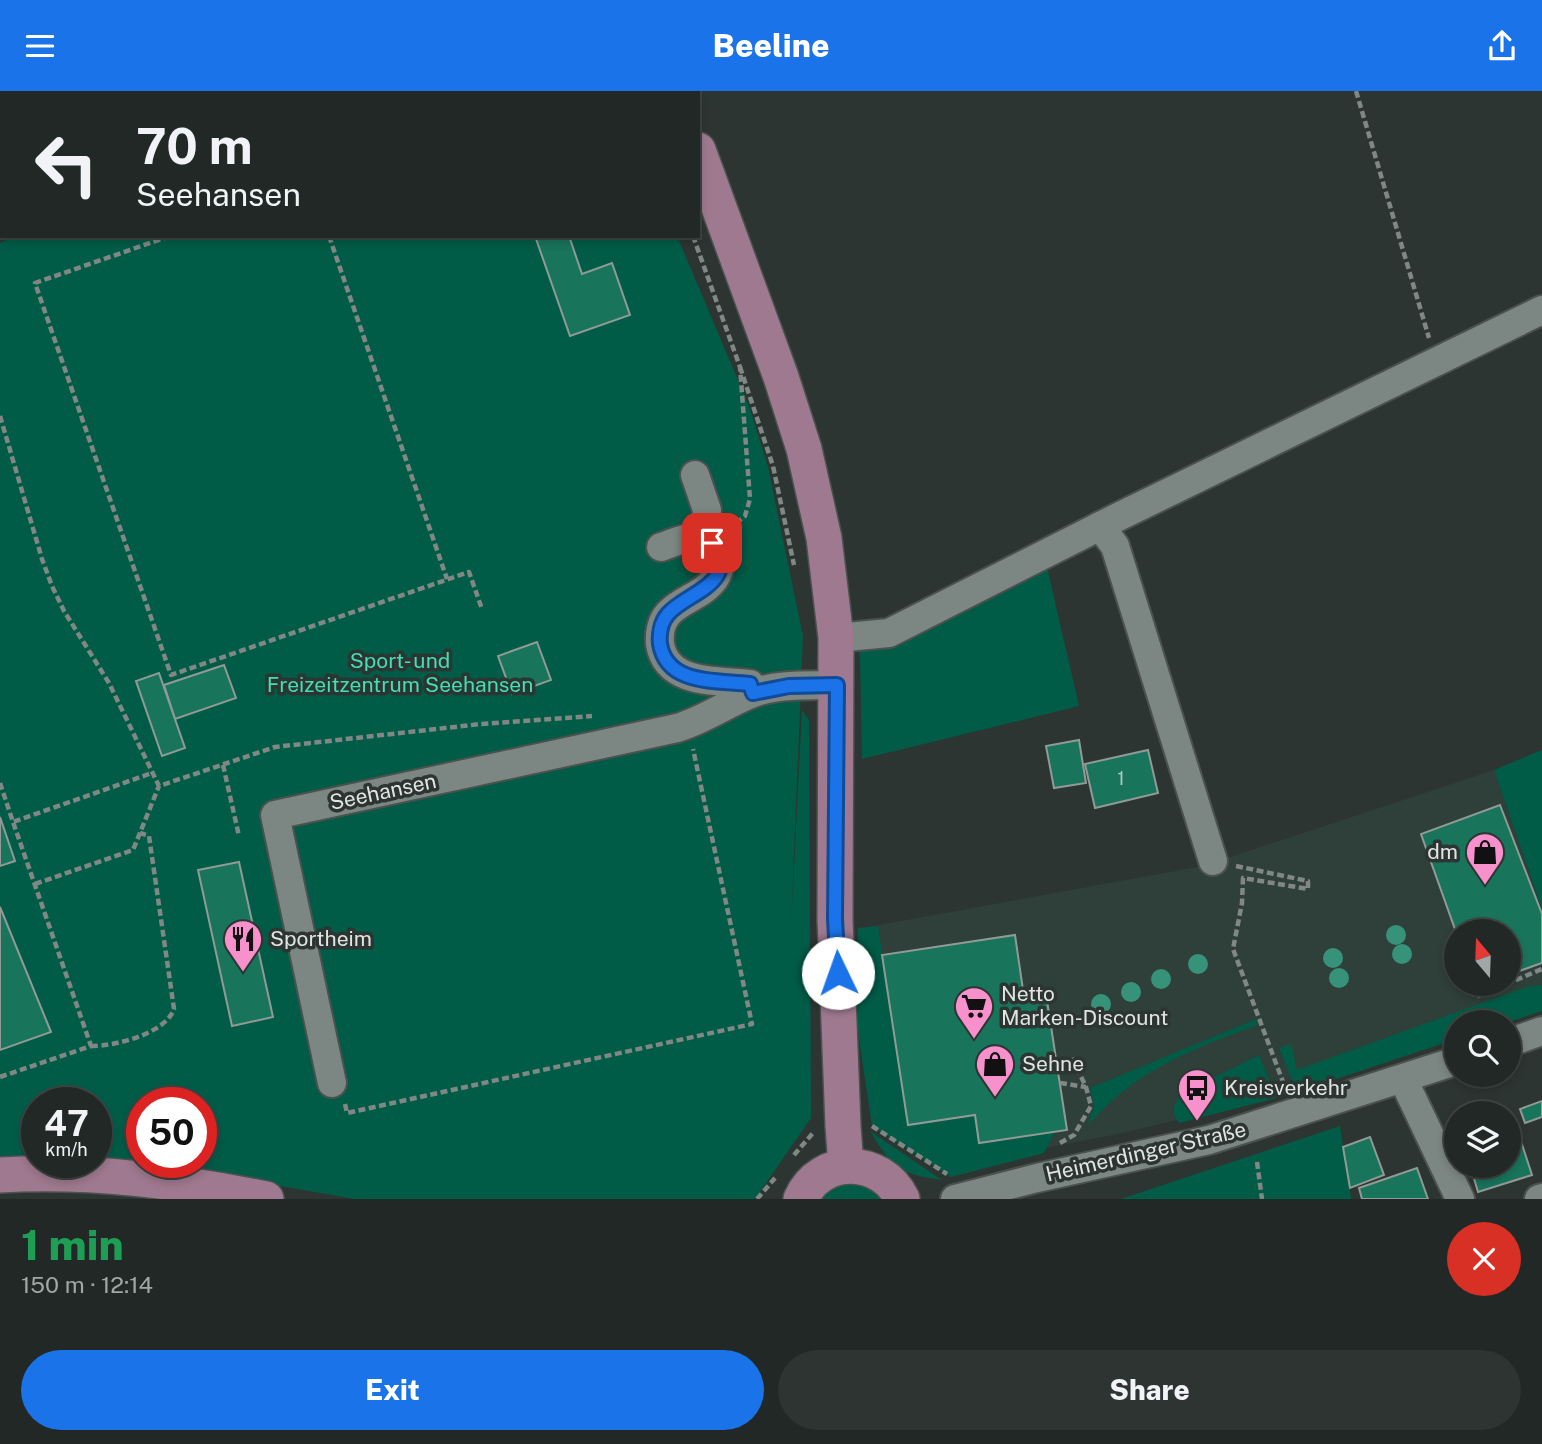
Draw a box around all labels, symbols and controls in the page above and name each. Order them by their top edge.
icon: menu [21,27,59,65]
text: Beeline [713,27,829,64]
icon: share [1483,27,1521,65]
text: 70 m [136,117,253,175]
icon: left [21,119,112,210]
text: Seehansen [136,176,301,213]
pin [682,513,742,573]
icon: arrive [693,524,731,562]
park label: Sport- und Freizeitzentrum Seehansen [267,648,533,697]
street label: Seehansen [327,768,438,815]
house number: 1 [1117,768,1125,789]
shop icon: dm [1464,831,1506,886]
place label: dm [1427,839,1458,864]
restaurant icon: Sportheim [222,918,264,973]
north arrow [1444,919,1521,996]
map controls [1444,919,1521,1178]
place label: Sportheim [270,926,372,951]
position arrow [801,936,875,1010]
place label: Netto Marken-Discount [1001,981,1168,1030]
supermarket icon: Netto Marken-Discount [953,985,995,1040]
button: search [1444,1010,1521,1087]
shop icon: Sehne [974,1043,1016,1098]
place label: Sehne [1022,1051,1084,1076]
bus stop icon: Kreisverkehr [1176,1067,1218,1122]
place label: Kreisverkehr [1224,1075,1348,1100]
speed limit sign: 50 [126,1087,217,1178]
button: layers [1444,1101,1521,1178]
text: 47 [44,1103,89,1144]
street label: Heimerdinger Straße [1043,1116,1249,1187]
text: km/h [45,1139,88,1160]
text: 1 min [21,1220,124,1269]
button: close [1447,1222,1521,1296]
text: 150 m · 12:14 [21,1271,153,1298]
button: Exit [21,1350,764,1430]
button: Share [778,1350,1521,1430]

